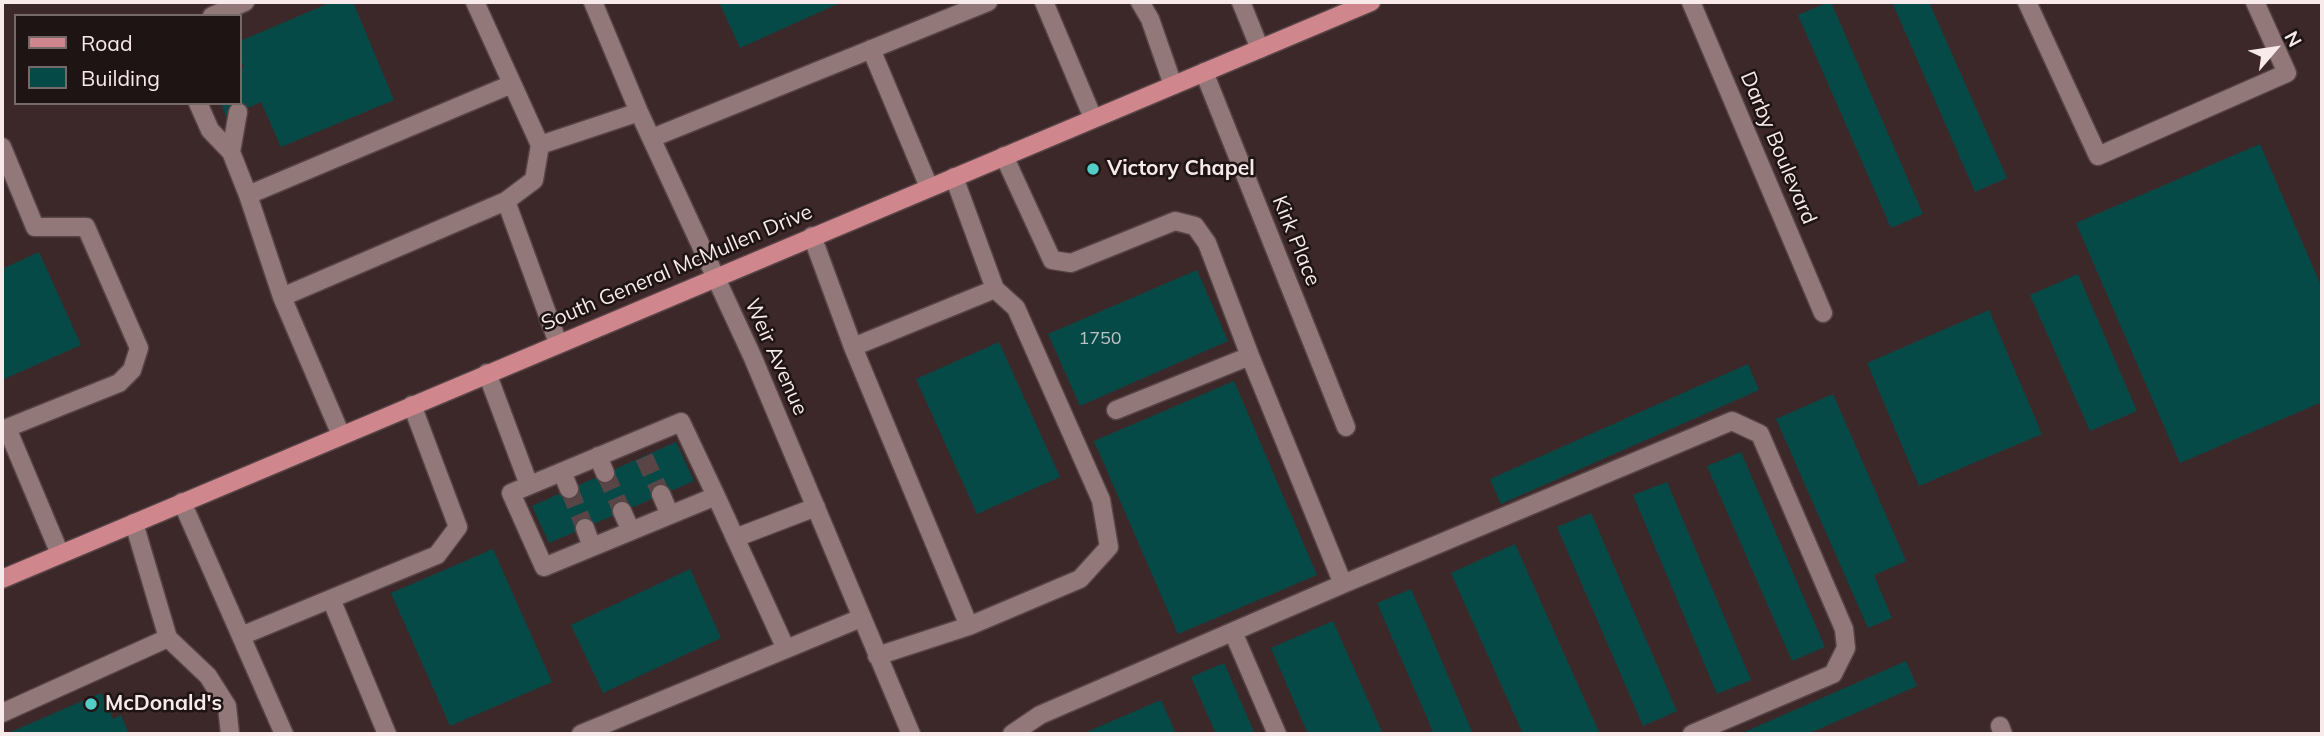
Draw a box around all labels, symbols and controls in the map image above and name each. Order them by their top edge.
legend [14,14,242,105]
north arrow [2240,14,2310,84]
text: N [2279,27,2307,51]
text: Road [81,30,132,56]
text: Building [81,65,160,91]
street label: Darby Boulevard [1734,68,1822,228]
place label: Victory Chapel [1107,156,1255,182]
marker: Victory Chapel [1085,161,1101,177]
street label: Kirk Place [1267,192,1325,290]
street label: South General McMullen Drive [538,199,816,337]
street label: Weir Avenue [739,295,813,419]
house number: 1750 [1078,328,1122,350]
place label: McDonald's [105,691,222,717]
marker: McDonald's [83,696,99,712]

